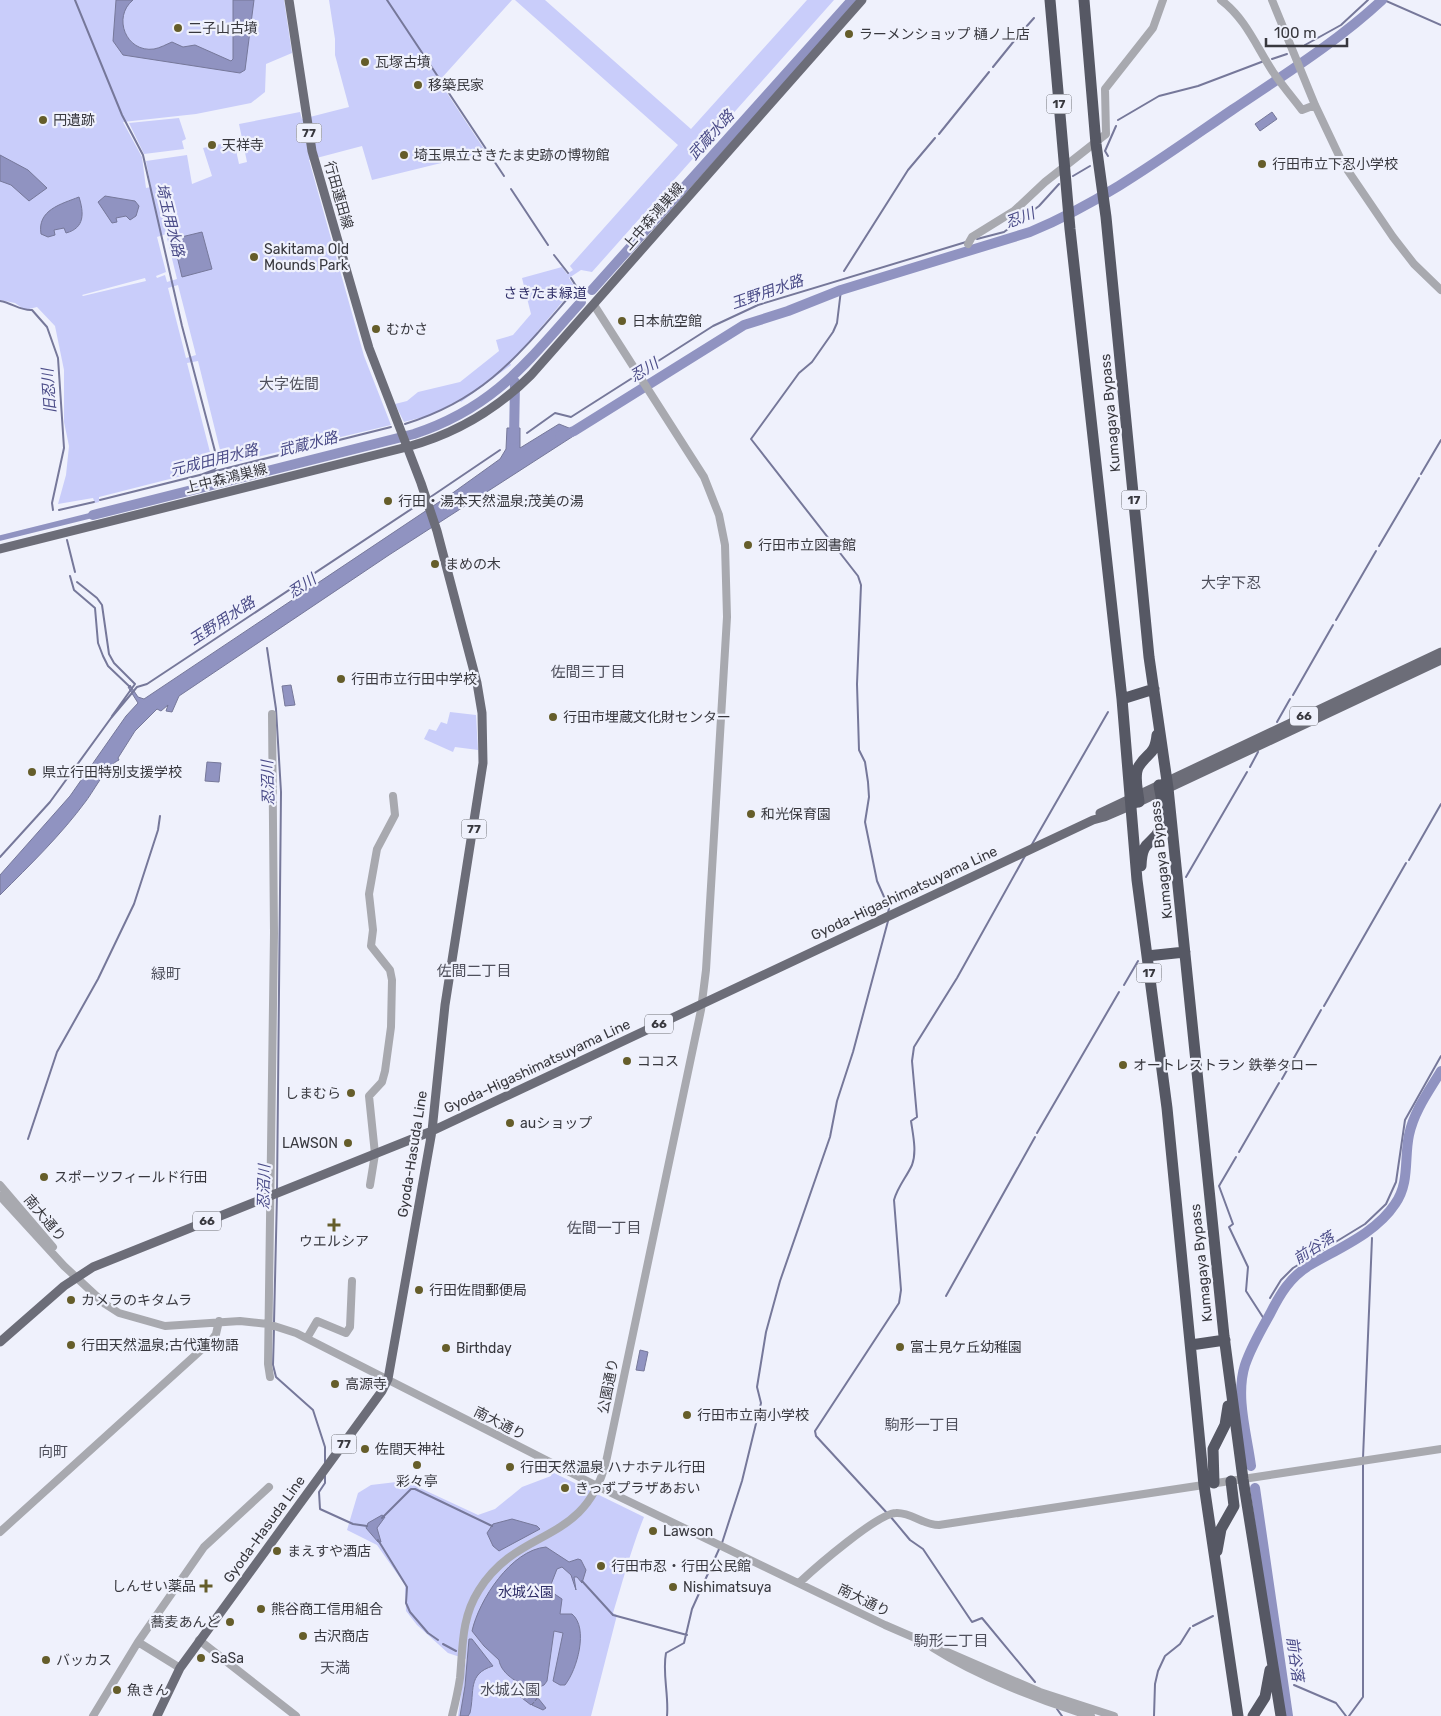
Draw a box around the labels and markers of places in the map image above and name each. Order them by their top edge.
place label: 二子山古墳 [188,20,258,37]
marker: 二子山古墳 [172,22,184,34]
place label: ラーメンショップ 樋ノ上店 [859,26,1030,43]
marker: ラーメンショップ 樋ノ上店 [843,28,855,40]
place label: 瓦塚古墳 [375,54,431,71]
marker: 瓦塚古墳 [359,56,371,68]
place label: 移築民家 [428,77,484,94]
marker: 移築民家 [412,79,424,91]
place label: 円遺跡 [53,112,95,129]
marker: 円遺跡 [37,114,49,126]
place label: 天祥寺 [222,137,264,154]
marker: 天祥寺 [206,139,218,151]
place label: 埼玉県立さきたま史跡の博物館 [414,147,610,164]
marker: 埼玉県立さきたま史跡の博物館 [398,149,410,161]
place label: 行田市立下忍小学校 [1272,156,1398,173]
marker: 行田市立下忍小学校 [1256,158,1268,170]
place label: Sakitama Old Mounds Park [264,241,349,274]
marker: Sakitama Old Mounds Park [248,251,260,263]
place label: 日本航空館 [632,313,702,330]
marker: 日本航空館 [616,315,628,327]
place label: むかさ [386,321,428,338]
marker: むかさ [370,323,382,335]
place label: 行田・湯本天然温泉;茂美の湯 [398,493,584,510]
marker: 行田・湯本天然温泉;茂美の湯 [382,495,394,507]
place label: 行田市立図書館 [758,537,856,554]
marker: 行田市立図書館 [742,539,754,551]
place label: まめの木 [445,556,501,573]
marker: まめの木 [429,558,441,570]
place label: 行田市立行田中学校 [351,671,477,688]
marker: 行田市立行田中学校 [335,673,347,685]
place label: 行田市埋蔵文化財センター [563,709,731,726]
marker: 行田市埋蔵文化財センター [547,711,559,723]
place label: 県立行田特別支援学校 [42,764,182,781]
marker: 県立行田特別支援学校 [26,766,38,778]
place label: 和光保育園 [761,806,831,823]
marker: 和光保育園 [745,808,757,820]
place label: ココス [637,1053,679,1070]
marker: ココス [621,1055,633,1067]
place label: オートレストラン 鉄拳タロー [1133,1057,1318,1074]
marker: オートレストラン 鉄拳タロー [1117,1059,1129,1071]
place label: しまむら [285,1085,341,1102]
marker: しまむら [345,1087,357,1099]
place label: auショップ [520,1115,592,1132]
marker: auショップ [504,1117,516,1129]
place label: LAWSON [282,1135,338,1152]
marker: LAWSON [342,1137,354,1149]
place label: スポーツフィールド行田 [54,1169,207,1186]
marker: スポーツフィールド行田 [38,1171,50,1183]
marker: ウエルシア [328,1219,340,1231]
place label: ウエルシア [299,1233,369,1250]
place label: 行田佐間郵便局 [429,1282,527,1299]
marker: 行田佐間郵便局 [413,1284,425,1296]
place label: カメラのキタムラ [81,1292,192,1309]
marker: カメラのキタムラ [65,1294,77,1306]
place label: 行田天然温泉;古代蓮物語 [81,1337,239,1354]
marker: 行田天然温泉;古代蓮物語 [65,1339,77,1351]
place label: 富士見ケ丘幼稚園 [910,1339,1022,1356]
place label: Birthday [456,1340,512,1357]
marker: 富士見ケ丘幼稚園 [894,1341,906,1353]
marker: Birthday [440,1342,452,1354]
place label: 高源寺 [345,1376,387,1393]
marker: 高源寺 [329,1378,341,1390]
place label: 行田市立南小学校 [697,1407,809,1424]
marker: 行田市立南小学校 [681,1409,693,1421]
place label: 佐間天神社 [375,1441,445,1458]
marker: 佐間天神社 [359,1443,371,1455]
marker: 彩々亭 [411,1459,423,1471]
place label: 行田天然温泉 ハナホテル行田 [520,1459,705,1476]
marker: 行田天然温泉 ハナホテル行田 [504,1461,516,1473]
place label: 彩々亭 [396,1473,438,1490]
place label: きっずプラザあおい [575,1480,700,1497]
marker: きっずプラザあおい [559,1482,571,1494]
place label: Lawson [663,1523,713,1540]
marker: Lawson [647,1525,659,1537]
place label: まえすや酒店 [287,1543,371,1560]
marker: まえすや酒店 [271,1545,283,1557]
place label: 行田市忍・行田公民館 [611,1558,751,1575]
marker: 行田市忍・行田公民館 [595,1560,607,1572]
place label: しんせい薬品 [112,1578,196,1595]
place label: Nishimatsuya [683,1579,772,1596]
marker: しんせい薬品 [200,1580,212,1592]
marker: Nishimatsuya [667,1581,679,1593]
place label: 熊谷商工信用組合 [271,1601,383,1618]
marker: 熊谷商工信用組合 [255,1603,267,1615]
place label: 蕎麦あんど [150,1614,220,1631]
marker: 蕎麦あんど [224,1616,236,1628]
place label: 古沢商店 [313,1628,369,1645]
marker: 古沢商店 [297,1630,309,1642]
place label: SaSa [211,1650,244,1667]
place label: バッカス [56,1652,112,1669]
marker: SaSa [195,1652,207,1664]
marker: バッカス [40,1654,52,1666]
place label: 魚きん [127,1682,169,1699]
marker: 魚きん [111,1684,123,1696]

